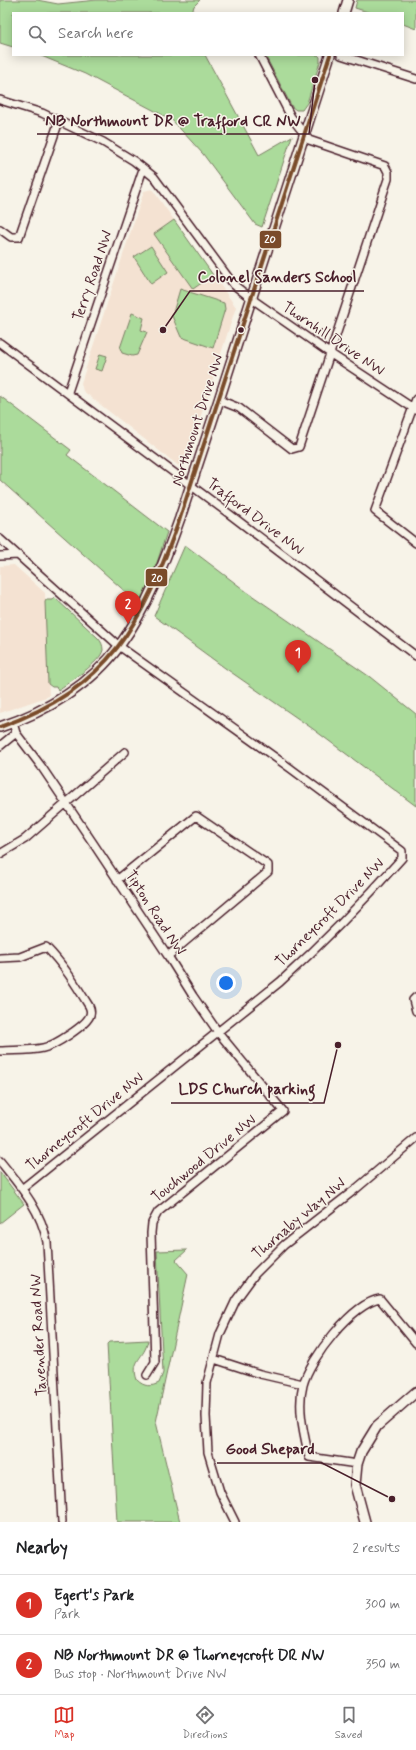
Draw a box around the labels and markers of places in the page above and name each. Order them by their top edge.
callout: NB Northmount DR @ Trafford CR NW [37,106,309,134]
callout: Colonel Sanders School [190,263,364,291]
unlabelled marker [236,325,246,335]
pin: 2 [115,591,141,624]
pin: 1 [285,640,311,673]
callout: LDS Church parking [171,1075,324,1103]
callout: Good Shepard [217,1435,322,1463]

